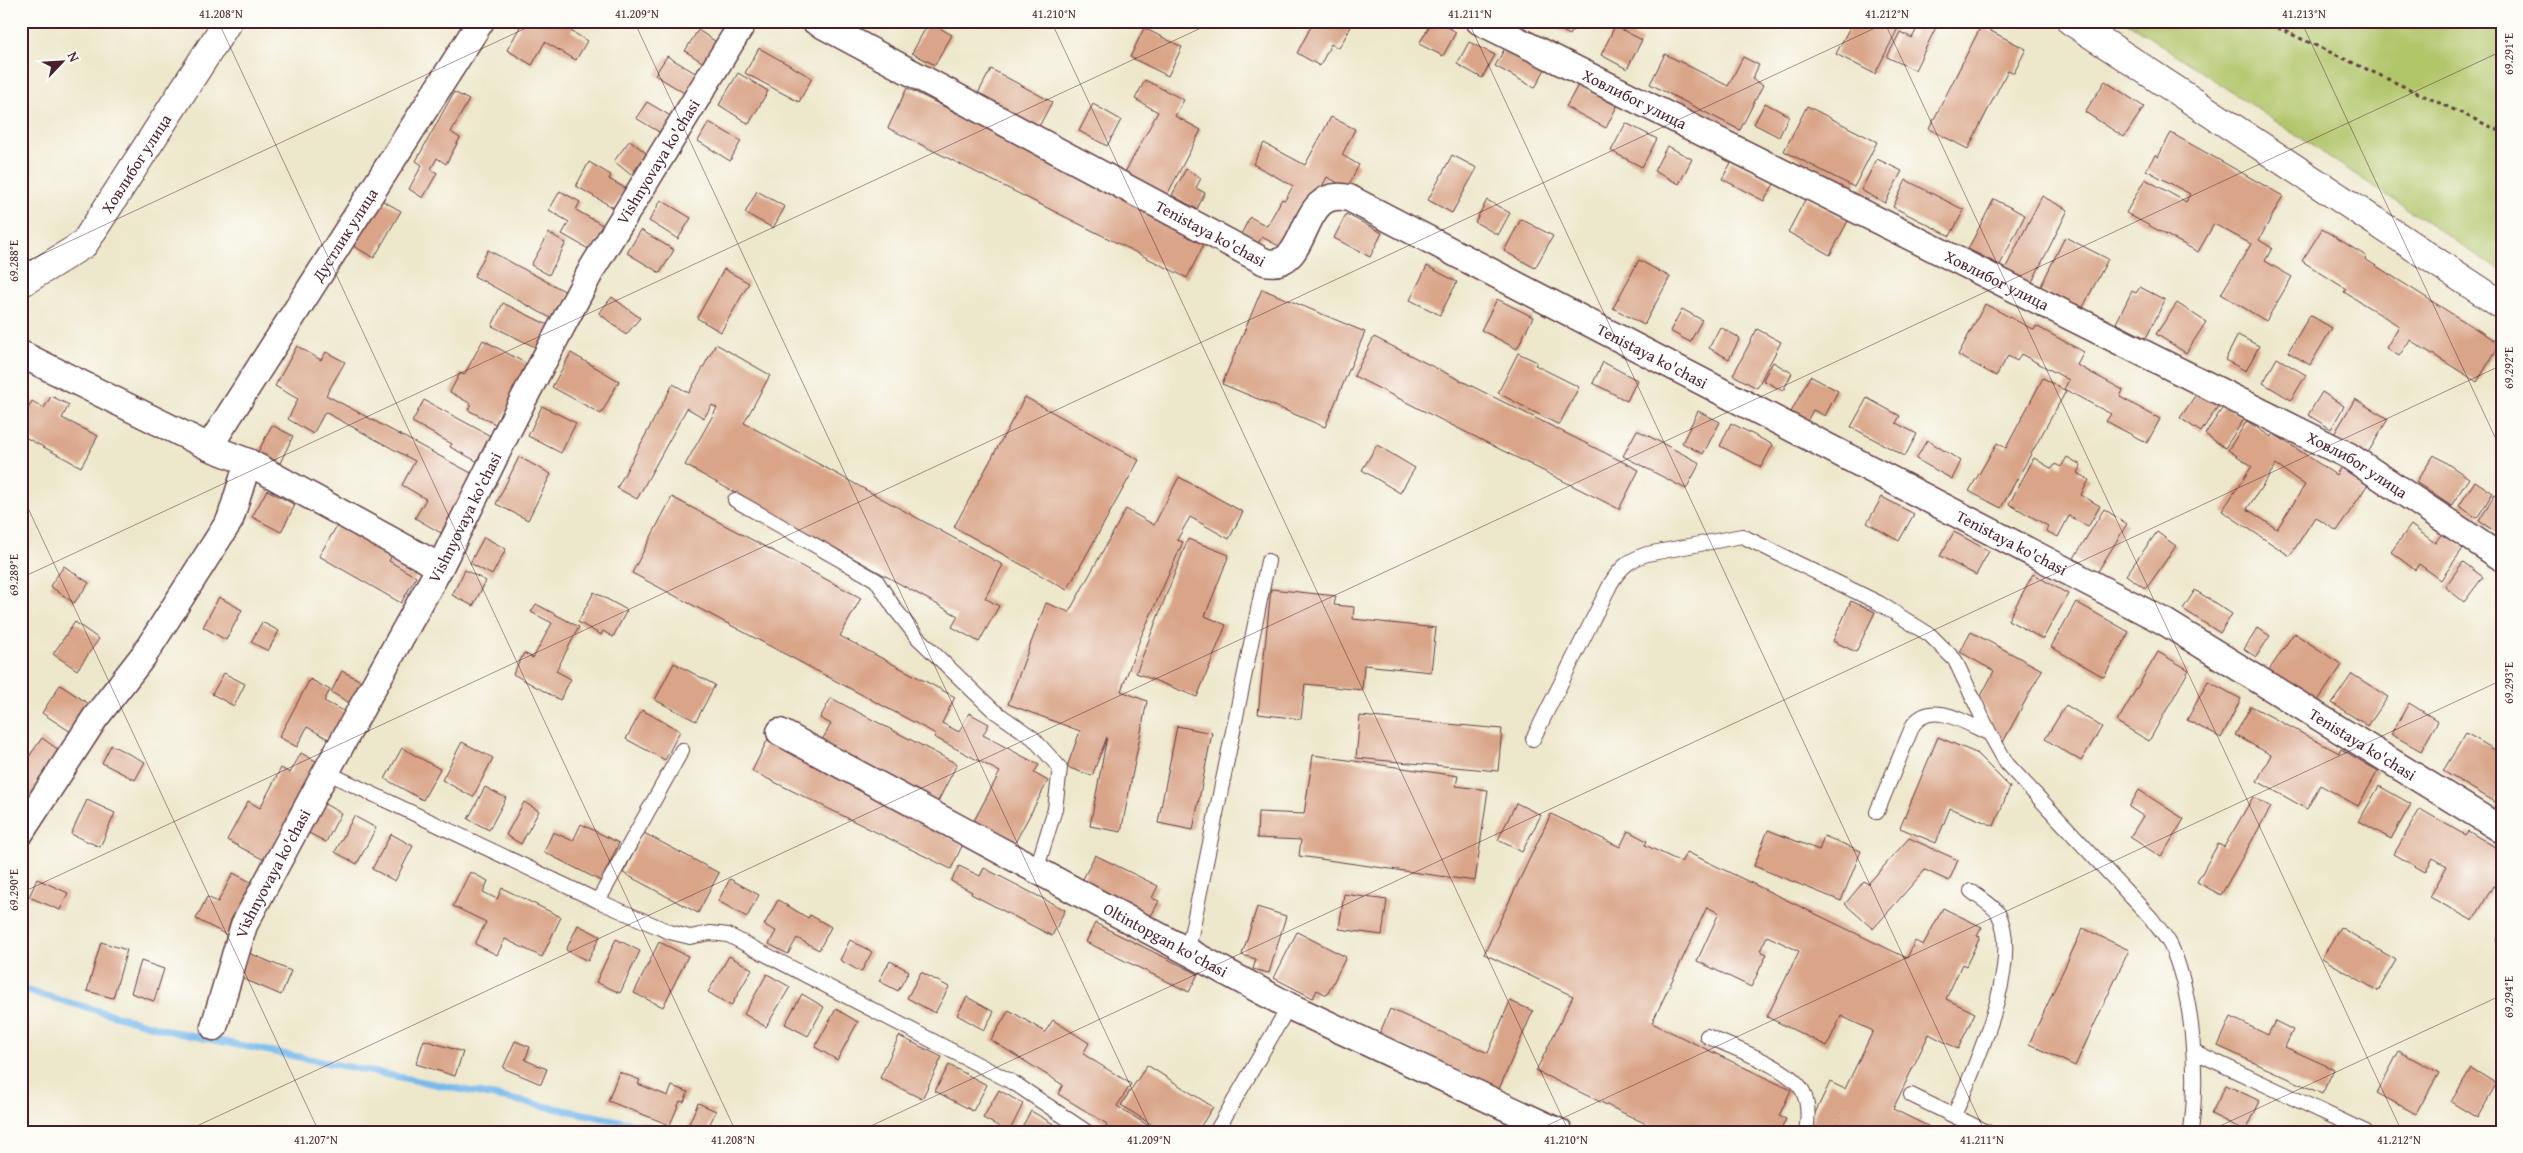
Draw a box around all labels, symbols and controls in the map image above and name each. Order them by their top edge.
text: 41.208°N [199,5,243,22]
text: 41.209°N [615,5,659,22]
text: 41.210°N [1032,5,1076,22]
text: 41.211°N [1448,5,1492,22]
text: 41.212°N [1865,5,1909,22]
text: 41.213°N [2282,5,2326,22]
text: 69.291°E [2500,33,2517,75]
north arrow [38,38,88,88]
text: N [63,48,85,66]
street label: Ховлибог улица [1578,63,1691,135]
street label: Vishnyovaya ko'chasi [610,94,706,229]
street label: Ховлибог улица [95,109,177,218]
street label: Дустлик улица [305,183,384,287]
street label: Tenistaya ko'chasi [1151,194,1271,273]
text: 69.288°E [5,240,22,282]
street label: Ховлибог улица [1940,244,2054,316]
street label: Tenistaya ko'chasi [1593,317,1713,395]
text: 69.292°E [2500,347,2517,389]
street label: Ховлибог улица [2303,425,2413,504]
street label: Vishnyovaya ko'chasi [422,447,508,587]
street label: Tenistaya ko'chasi [1952,504,2072,581]
text: 69.289°E [5,554,22,596]
text: 69.293°E [2500,662,2517,704]
street label: Tenistaya ko'chasi [2304,702,2421,787]
street label: Vishnyovaya ko'chasi [229,804,316,941]
text: 69.290°E [5,869,22,911]
street label: Oltintopgan ko'chasi [1099,896,1233,983]
text: 69.294°E [2500,976,2517,1018]
text: 41.207°N [294,1131,338,1148]
text: 41.208°N [711,1131,755,1148]
text: 41.209°N [1127,1131,1171,1148]
text: 41.210°N [1544,1131,1588,1148]
text: 41.211°N [1960,1131,2004,1148]
text: 41.212°N [2377,1131,2421,1148]

